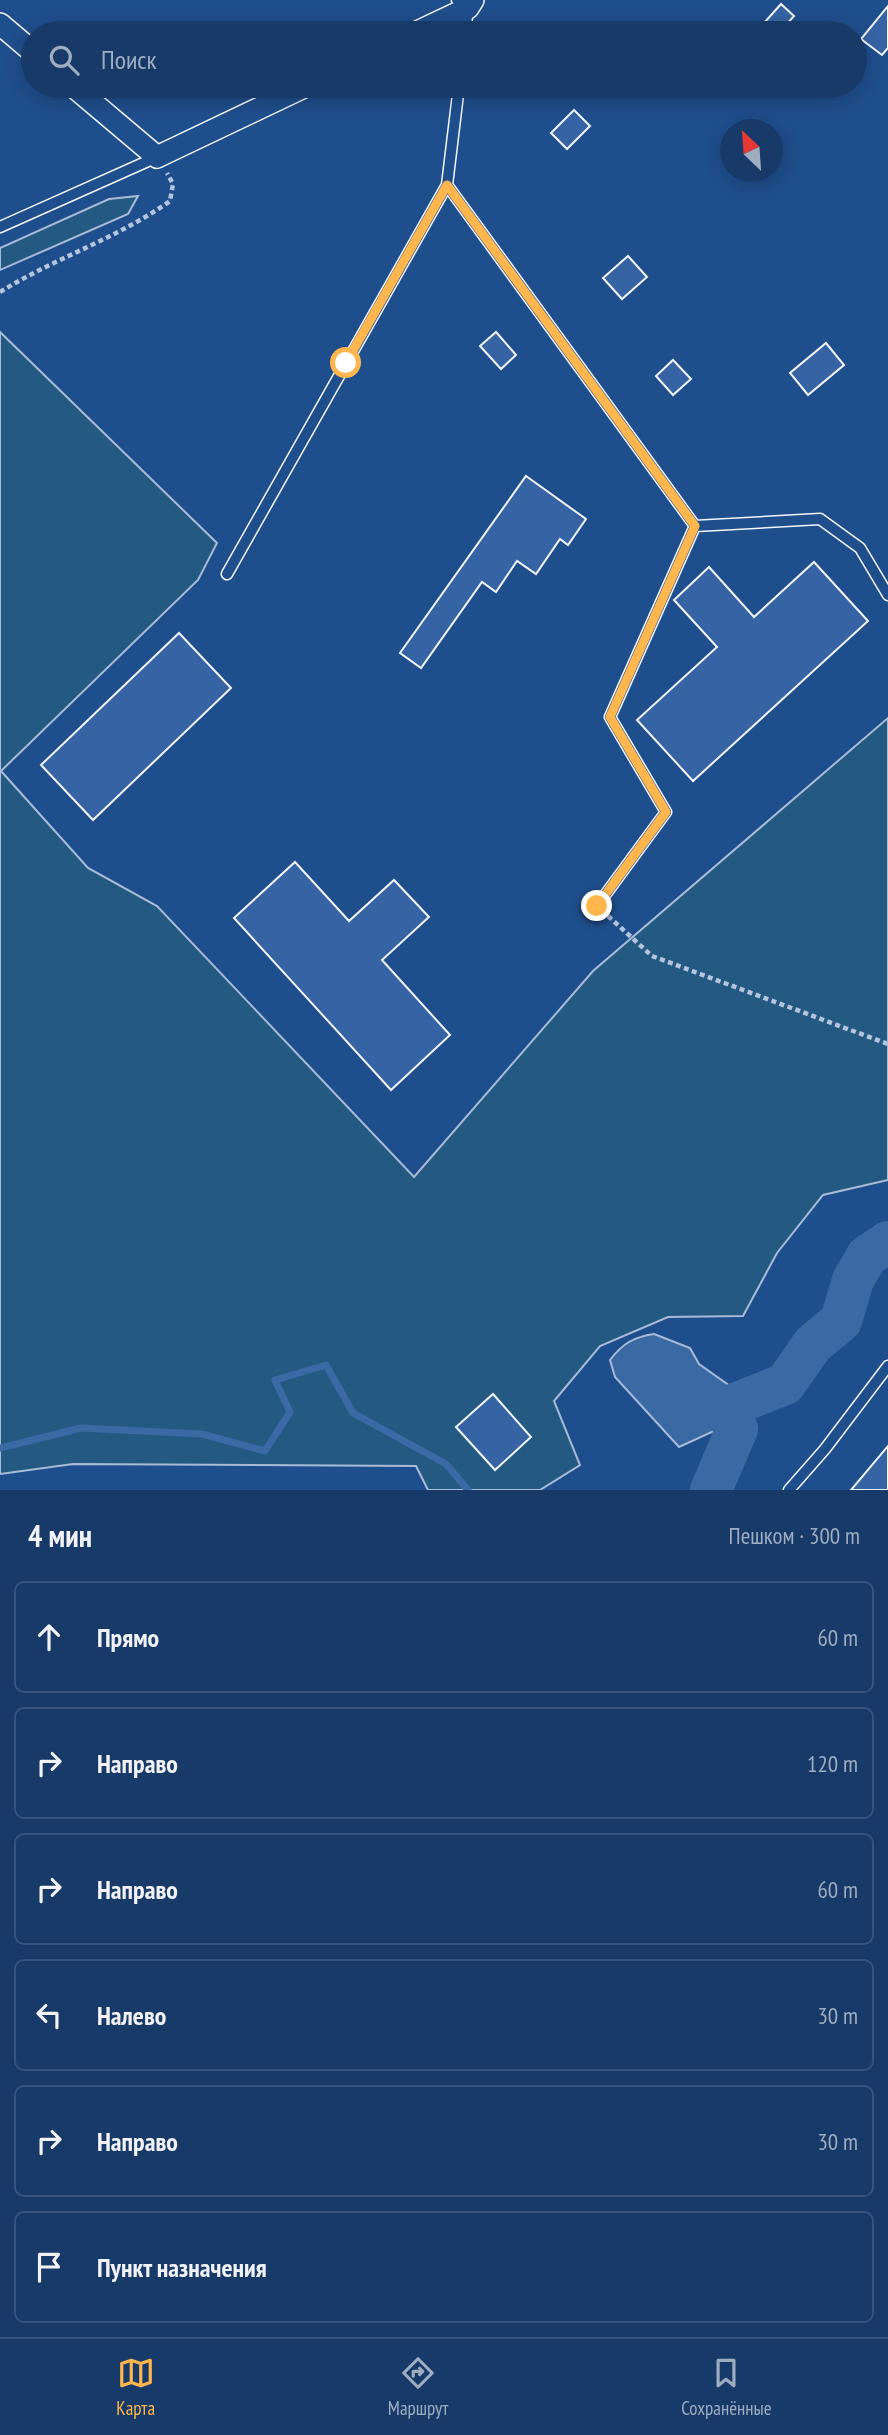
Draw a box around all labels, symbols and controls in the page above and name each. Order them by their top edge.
search box [21,21,867,98]
icon: search [45,41,83,79]
text: Поиск [101,43,157,76]
north arrow [720,119,783,182]
route start [330,347,361,378]
route end [581,890,612,921]
text: 4 мин [28,1516,92,1555]
text: Пешком · 300 m [729,1521,860,1550]
icon: ahead [30,1618,68,1656]
text: Прямо [97,1621,159,1654]
text: 60 m [817,1623,858,1652]
icon: right [30,1744,68,1782]
text: Направо [97,1747,178,1780]
text: 120 m [807,1749,858,1778]
icon: right [30,1870,68,1908]
text: Направо [97,1873,178,1906]
text: 60 m [817,1875,858,1904]
icon: left [30,1996,68,2034]
text: Налево [97,1999,166,2032]
text: 30 m [817,2001,858,2030]
icon: right [30,2122,68,2160]
text: Направо [97,2125,178,2158]
text: 30 m [817,2127,858,2156]
icon: arrive [30,2248,68,2286]
text: Пункт назначения [97,2251,267,2284]
tab: Карта [116,2354,155,2420]
tab: Маршрут [388,2354,448,2420]
tab: Сохранённые [681,2354,772,2420]

